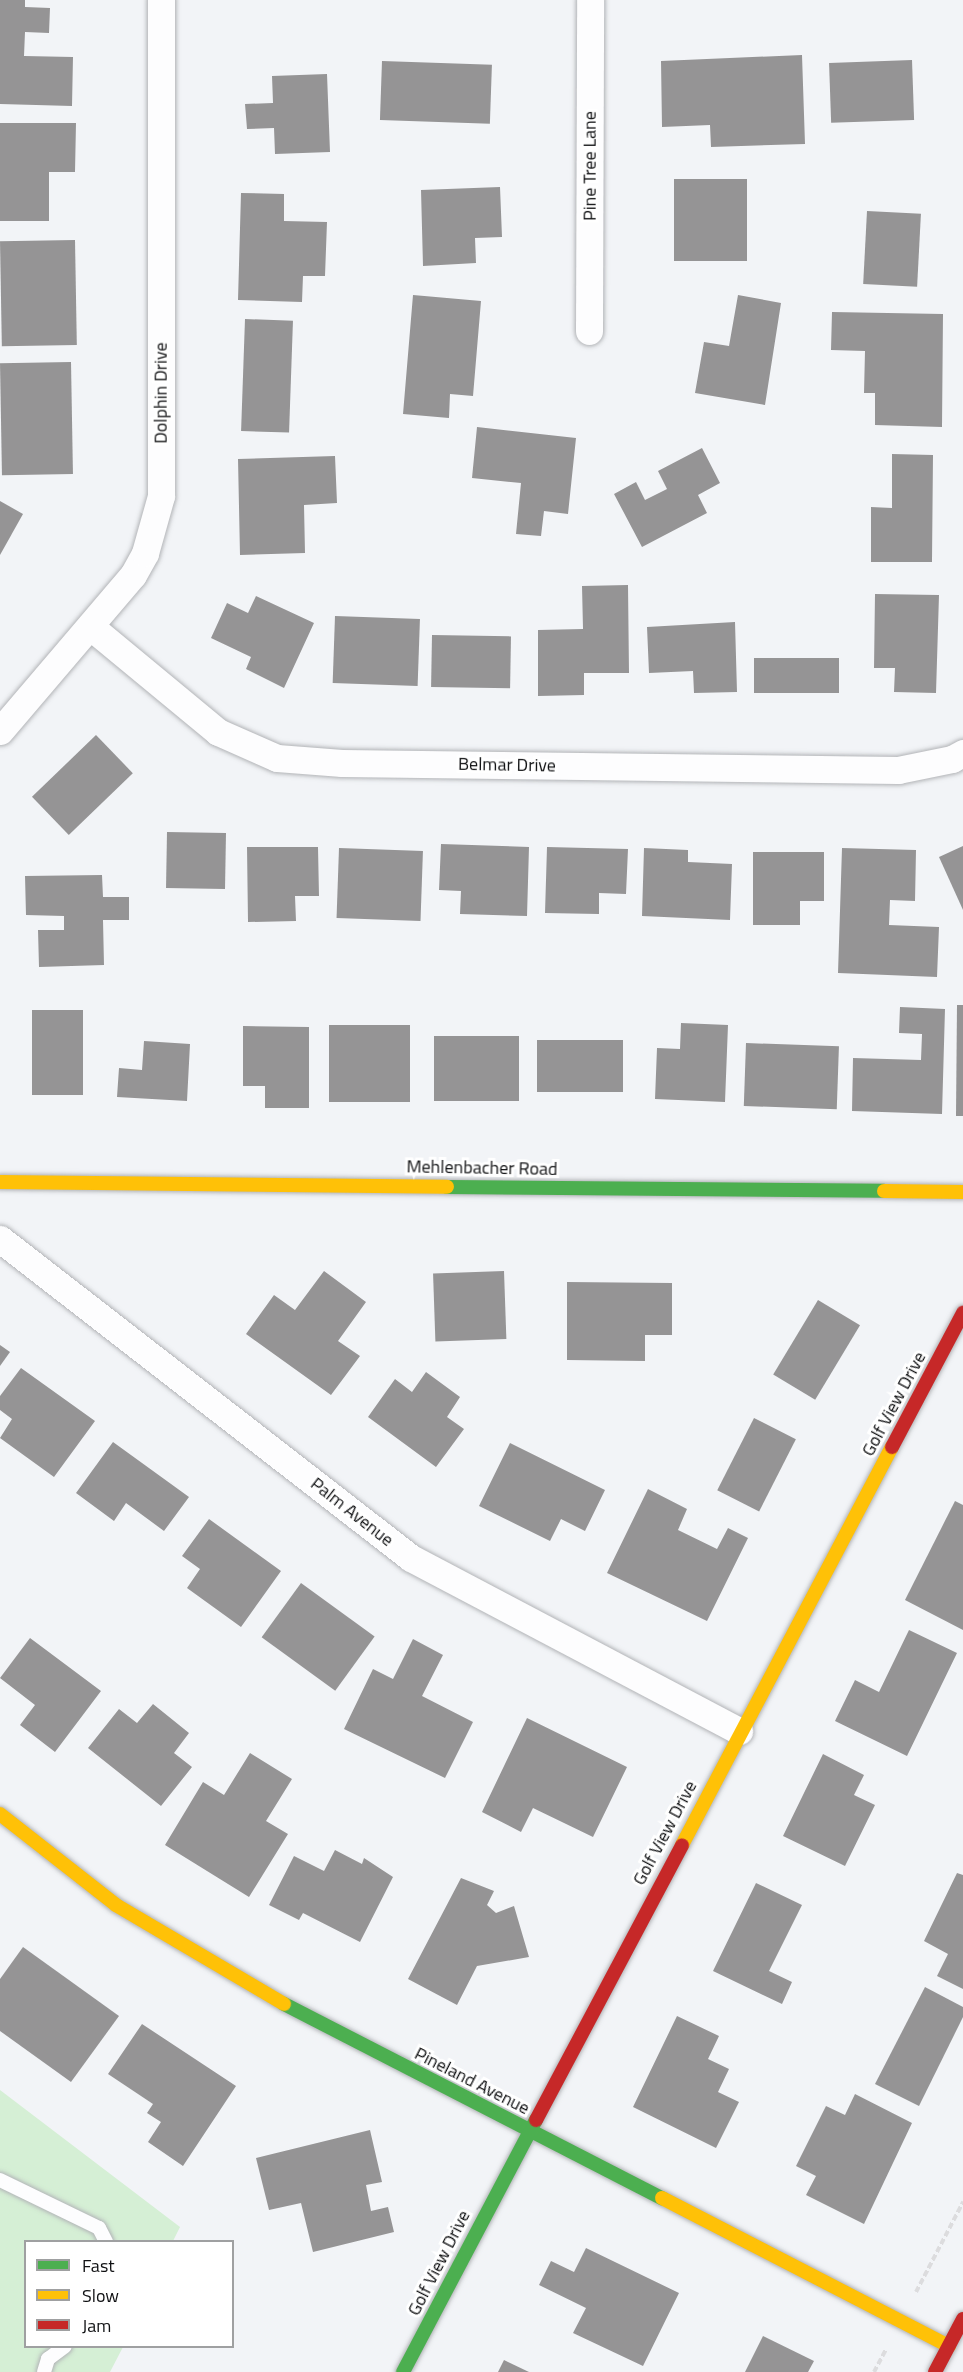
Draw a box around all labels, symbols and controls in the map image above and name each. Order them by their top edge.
street label: Pine Tree Lane [579,111,601,221]
street label: Dolphin Drive [150,342,172,444]
street label: Belmar Drive [458,753,556,777]
street label: Mehlenbacher Road [406,1156,558,1180]
street label: Golf View Drive [857,1348,931,1460]
street label: Palm Avenue [306,1473,398,1551]
street label: Golf View Drive [628,1777,702,1889]
street label: Pineland Avenue [411,2043,533,2119]
street label: Golf View Drive [403,2207,475,2319]
legend [24,2240,234,2348]
text: Fast [82,2252,115,2279]
text: Slow [82,2282,119,2309]
text: Jam [82,2312,111,2339]

